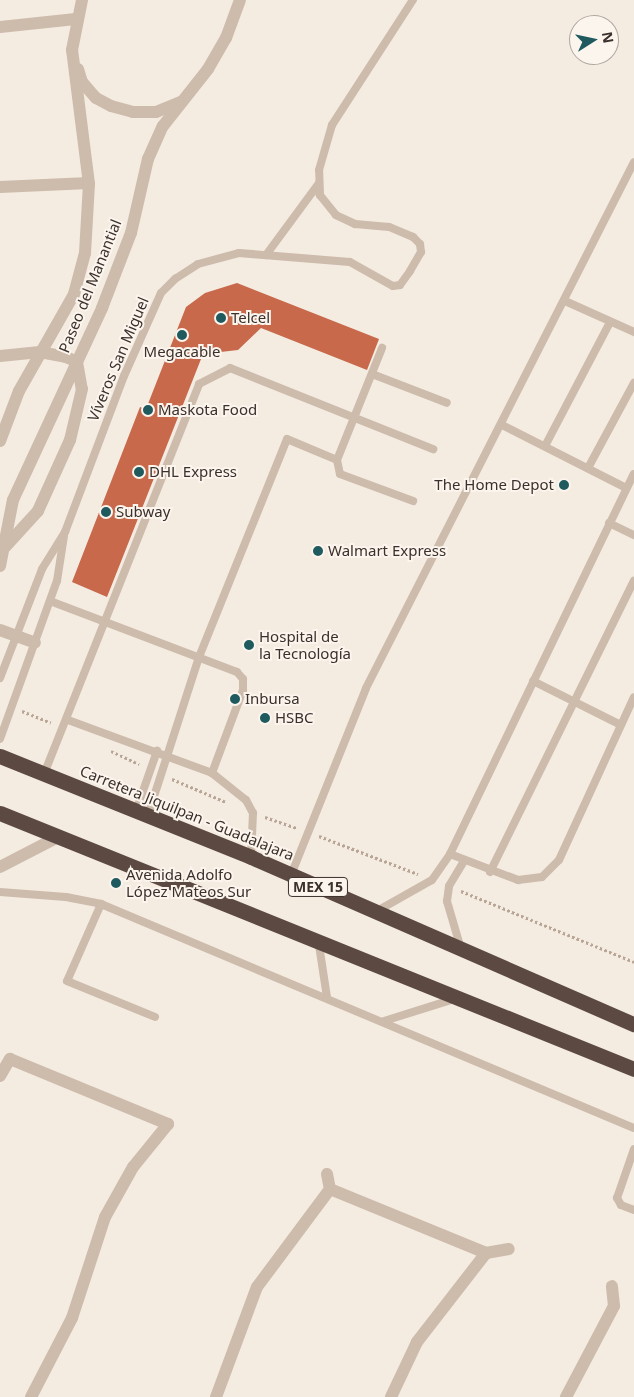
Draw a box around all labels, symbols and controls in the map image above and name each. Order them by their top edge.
north arrow [569,15,619,65]
text: N [598,30,619,45]
street label: Paseo del Manantial [55,217,125,355]
street label: Víveros San Miguel [84,294,152,424]
place label: Telcel [231,309,270,327]
marker: Telcel [215,312,227,324]
marker: Megacable [176,329,188,341]
place label: Megacable [144,343,220,361]
place label: Maskota Food [158,401,257,419]
marker: Maskota Food [142,404,154,416]
place label: DHL Express [149,463,237,481]
marker: DHL Express [133,466,145,478]
place label: The Home Depot [434,476,554,494]
marker: The Home Depot [558,479,570,491]
place label: Subway [116,503,170,521]
marker: Subway [100,506,112,518]
place label: Walmart Express [328,542,446,560]
marker: Walmart Express [312,545,324,557]
place label: Hospital de la Tecnología [259,627,351,662]
marker: Hospital de la Tecnología [243,639,255,651]
place label: Inbursa [245,690,300,708]
marker: Inbursa [229,693,241,705]
place label: HSBC [275,709,314,727]
marker: HSBC [259,712,271,724]
street label: Carretera Jiquilpan - Guadalajara [77,762,297,864]
place label: Avenida Adolfo López Mateos Sur [126,865,251,900]
road number: MEX 15 [287,876,349,899]
marker: Avenida Adolfo López Mateos Sur [110,877,122,889]

